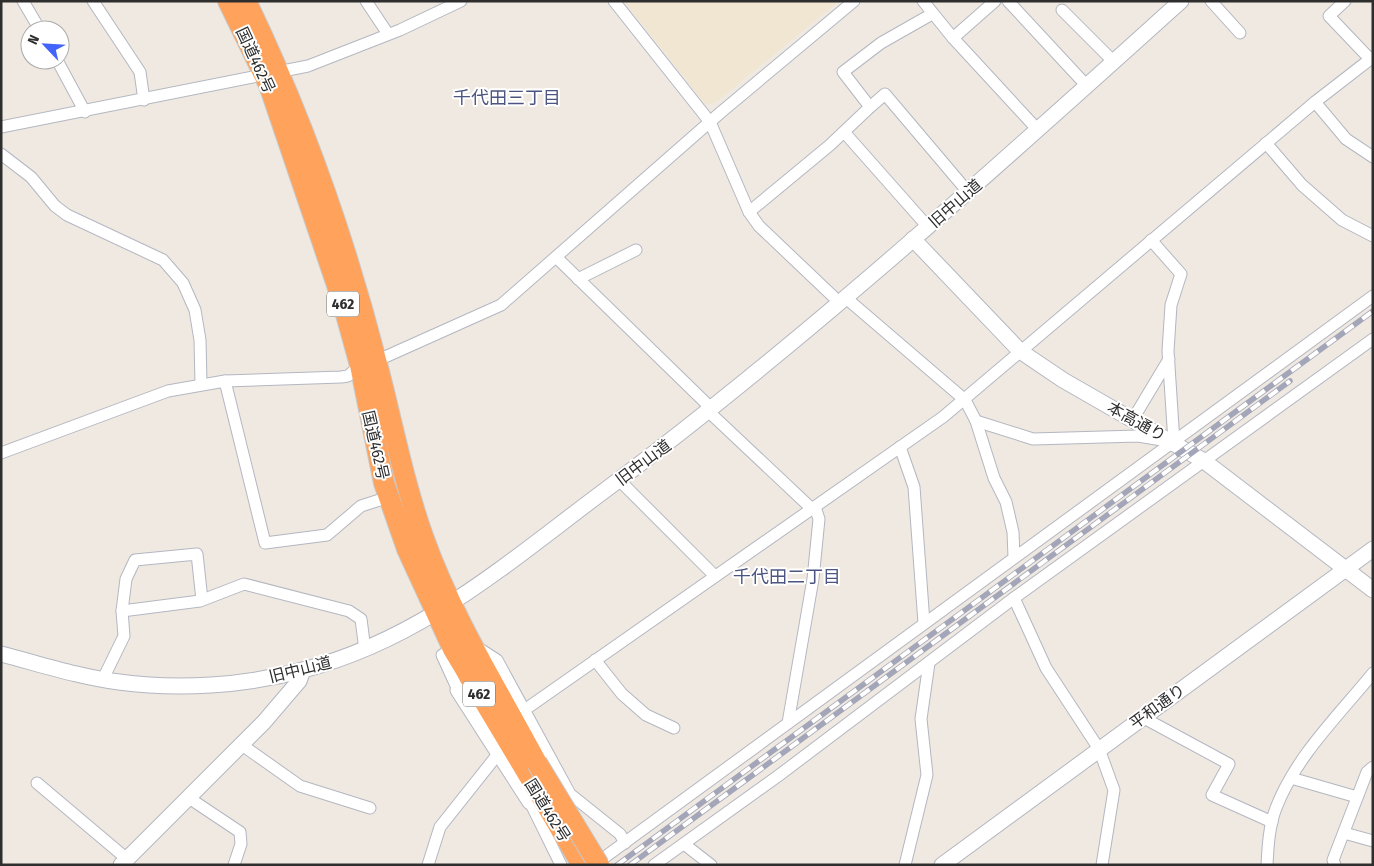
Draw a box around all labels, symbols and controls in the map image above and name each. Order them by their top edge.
north arrow [20,20,70,70]
street label: 国道462号 [232,24,279,96]
text: N [24,32,43,47]
district label: 千代田三丁目 [453,87,561,109]
street label: 旧中山道 [925,175,986,232]
road number: 462 [327,292,359,316]
street label: 本高通り [1104,398,1169,445]
street label: 国道462号 [358,409,393,482]
street label: 旧中山道 [612,436,675,489]
district label: 千代田二丁目 [733,566,841,588]
street label: 旧中山道 [267,653,333,686]
street label: 平和通り [1126,680,1189,733]
road number: 462 [463,682,495,706]
street label: 国道462号 [521,775,574,845]

